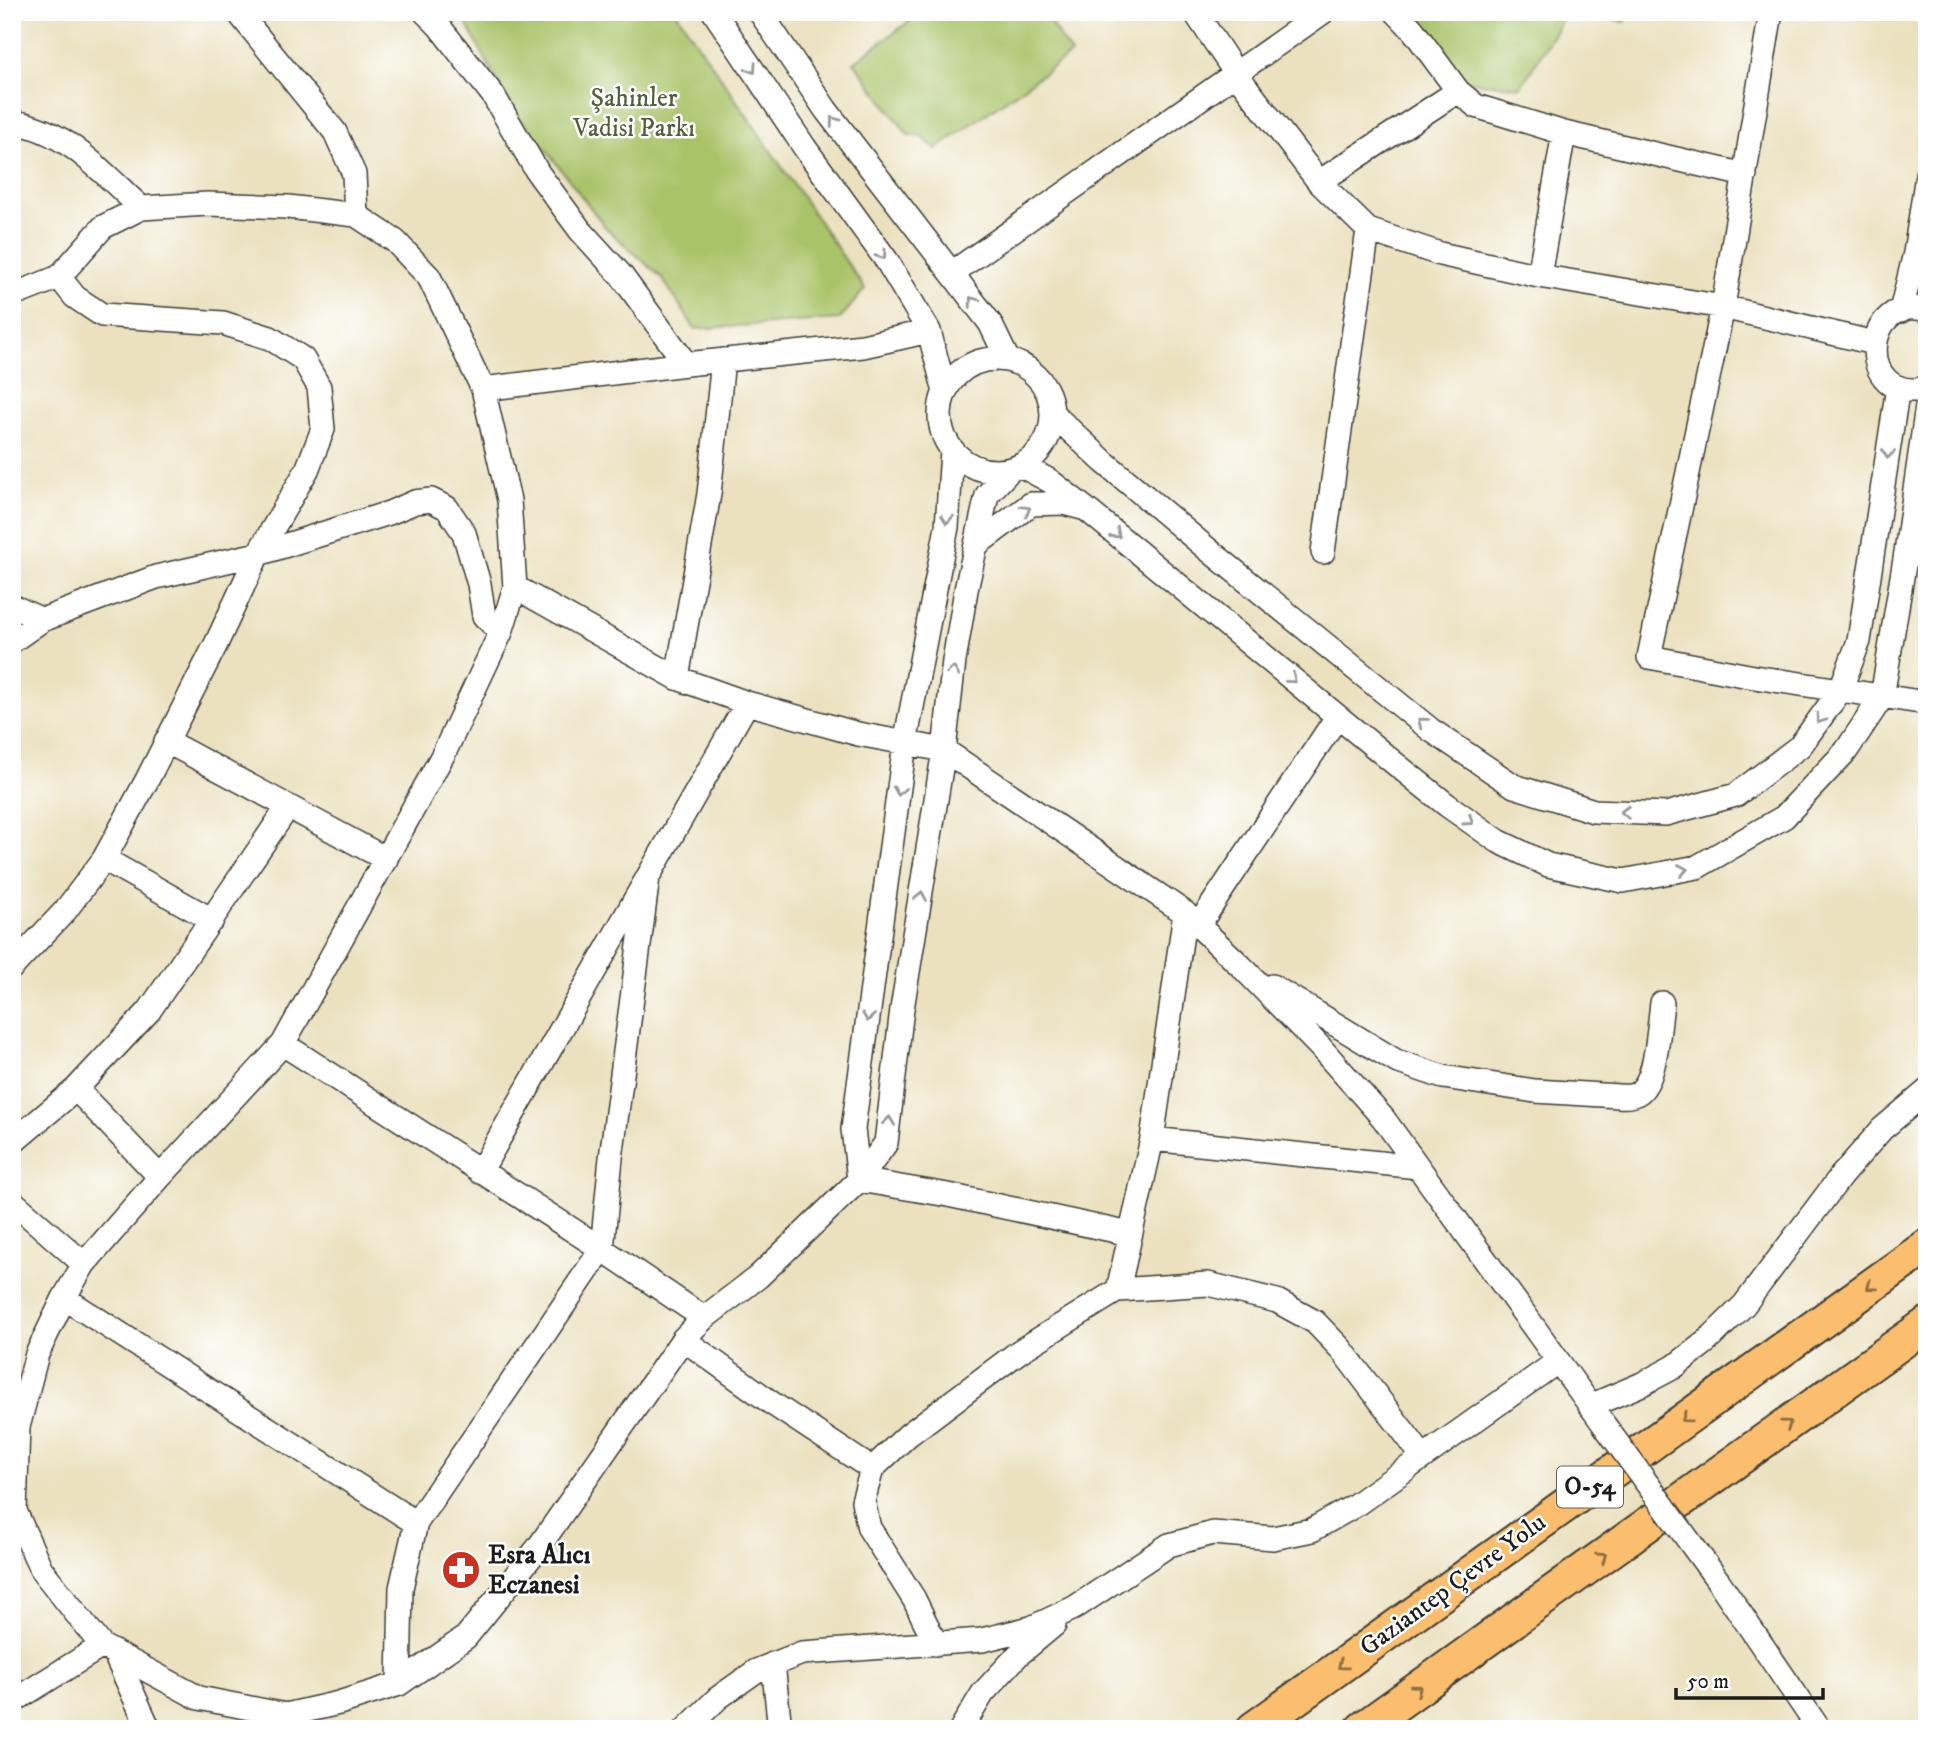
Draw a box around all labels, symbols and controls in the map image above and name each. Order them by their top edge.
one-way arrow [744,61,756,74]
park label: Şahinler Vadisi Parkı [572,82,695,145]
one-way arrow [830,116,842,129]
one-way arrow [874,247,887,260]
one-way arrow [969,296,981,309]
one-way arrow [1880,449,1895,460]
one-way arrow [1019,504,1032,518]
one-way arrow [940,513,955,525]
one-way arrow [1108,526,1121,538]
one-way arrow [945,665,960,677]
one-way arrow [1283,671,1296,683]
one-way arrow [1816,711,1828,724]
one-way arrow [1417,718,1430,730]
one-way arrow [891,786,906,797]
one-way arrow [1619,805,1630,820]
one-way arrow [1461,813,1474,825]
one-way arrow [1677,863,1689,878]
one-way arrow [913,890,928,902]
one-way arrow [861,1011,876,1023]
one-way arrow [881,1116,896,1127]
one-way arrow [1866,1278,1879,1290]
one-way arrow [1681,1410,1694,1422]
one-way arrow [1779,1420,1792,1432]
road number: O-54 [1557,1466,1623,1507]
street label: Gaziantep Çevre Yolu [1353,1506,1553,1664]
place label: Esra Alıcı Eczanesi [488,1539,591,1602]
pharmacy icon: Esra Alıcı Eczanesi [440,1549,482,1591]
one-way arrow [1594,1552,1607,1565]
one-way arrow [1337,1657,1350,1669]
scale bar [1676,1657,1824,1701]
text: 50 m [1687,1669,1729,1695]
one-way arrow [1409,1685,1422,1697]

